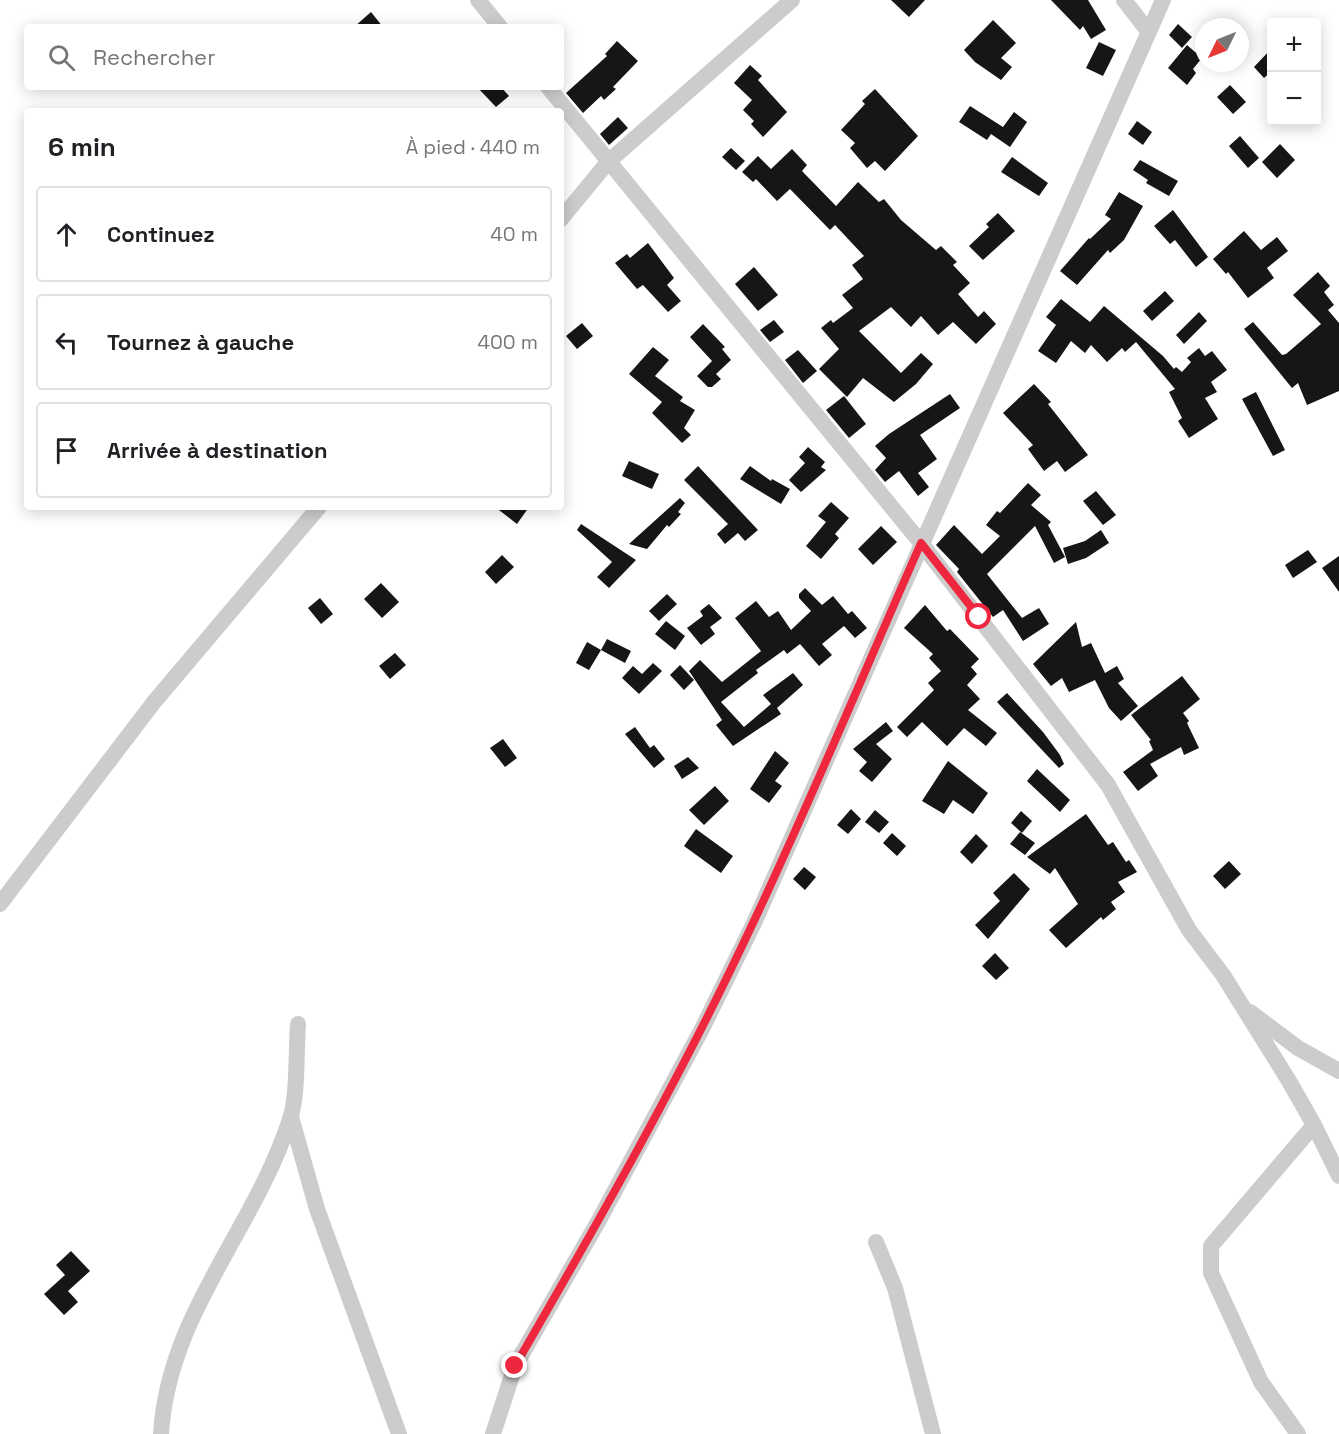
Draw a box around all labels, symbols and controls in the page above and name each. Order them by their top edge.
north arrow [1195,18,1249,72]
map controls [1267,18,1321,126]
button: + [1267,18,1321,72]
search box [24,24,564,90]
icon: search [45,41,78,74]
text: Rechercher [93,43,215,71]
button: − [1267,72,1321,126]
text: 6 min [48,130,116,164]
text: À pied · 440 m [406,134,540,160]
icon: ahead [50,218,83,251]
text: Continuez [107,220,215,248]
text: 40 m [490,221,538,247]
icon: left [50,326,83,359]
text: Tournez à gauche [107,328,294,356]
text: 400 m [478,329,538,355]
icon: arrive [50,434,83,467]
text: Arrivée à destination [107,436,328,464]
route start [965,603,991,629]
route end [501,1352,527,1378]

